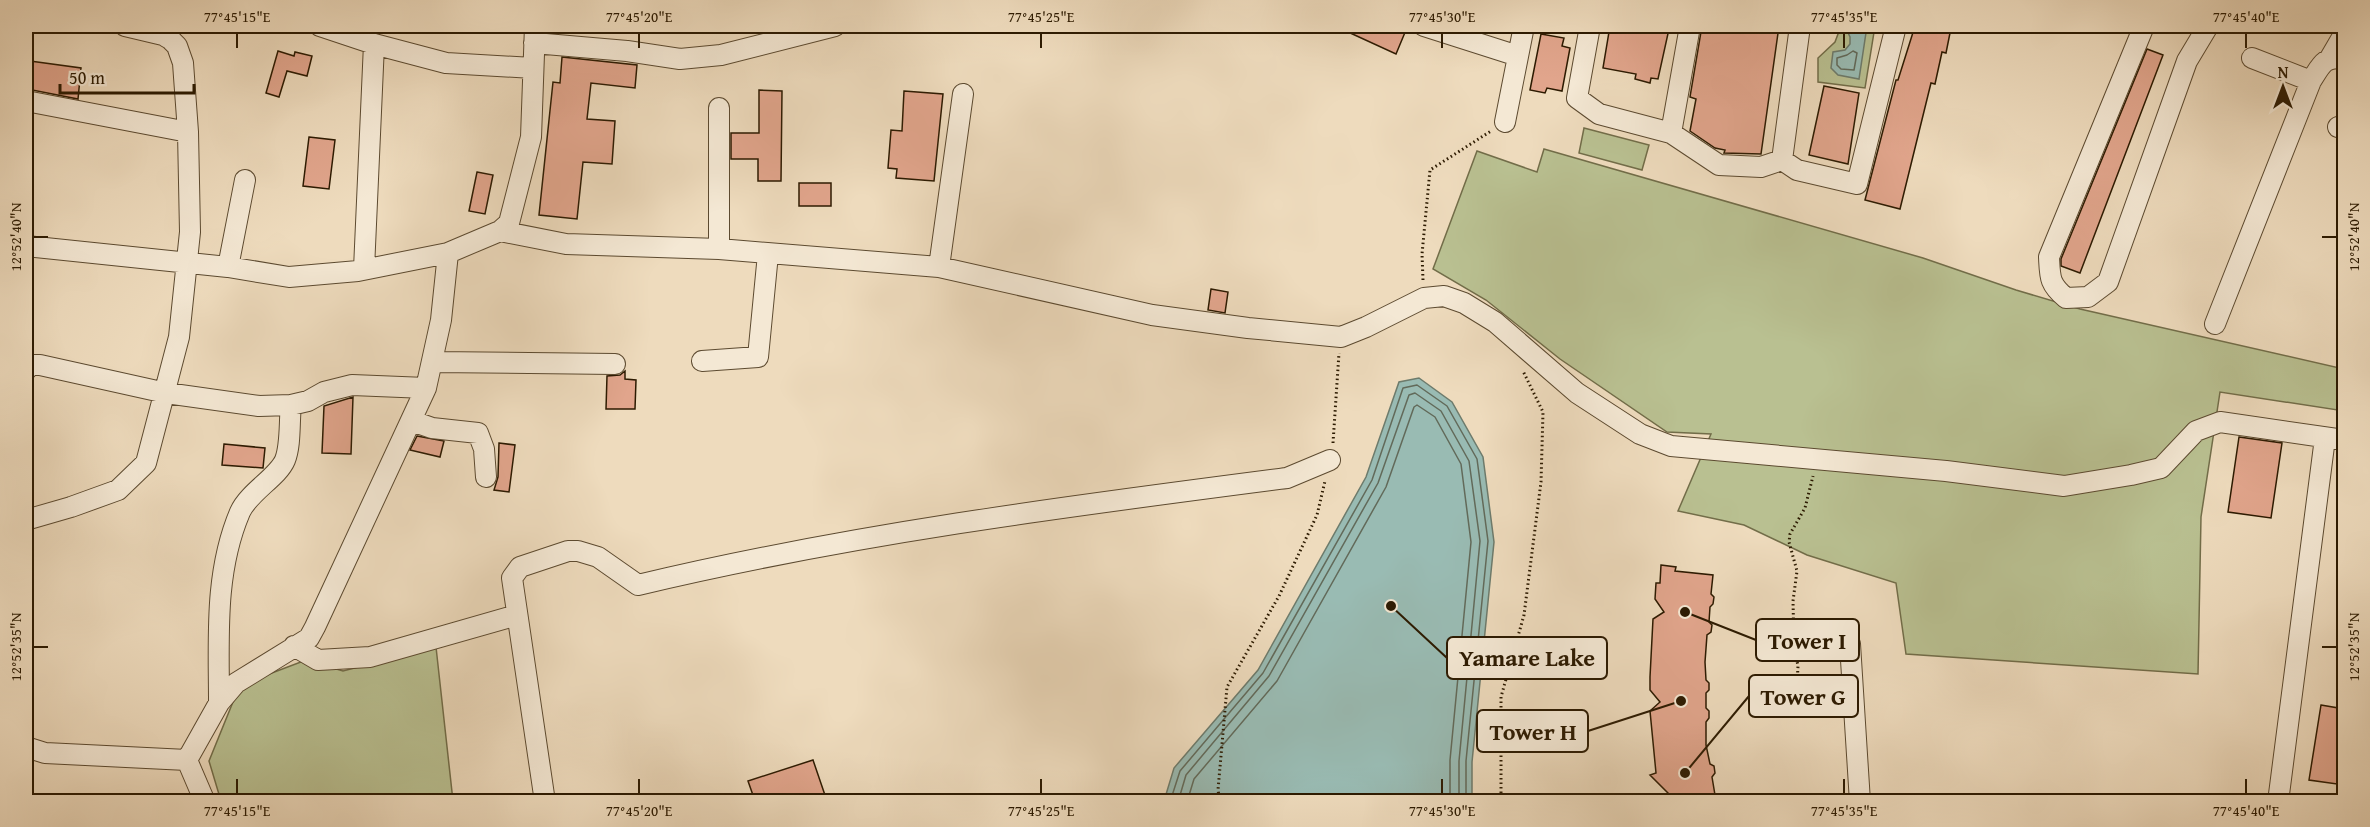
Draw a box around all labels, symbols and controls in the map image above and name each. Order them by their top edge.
text: 77°45'15"E [204,6,271,27]
text: 77°45'20"E [606,6,673,27]
text: 77°45'25"E [1008,6,1075,27]
text: 77°45'30"E [1409,6,1476,27]
text: 77°45'35"E [1811,6,1878,27]
text: 77°45'40"E [2213,6,2280,27]
scale bar [60,57,194,95]
north arrow [2253,57,2313,117]
text: N [2278,60,2289,84]
text: 50 m [69,64,105,91]
text: 12°52'40"N [5,202,26,271]
text: 12°52'40"N [2343,202,2364,271]
text: 12°52'35"N [5,612,26,681]
text: 12°52'35"N [2343,612,2364,681]
callout: Tower I [1756,619,1859,661]
text: Tower I [1768,623,1846,658]
callout: Yamare Lake [1447,637,1607,679]
text: Yamare Lake [1459,640,1595,675]
callout: Tower G [1749,675,1858,717]
text: Tower G [1760,679,1846,714]
callout: Tower H [1477,710,1588,752]
text: Tower H [1489,714,1577,749]
text: 77°45'15"E [204,800,271,821]
text: 77°45'20"E [606,800,673,821]
text: 77°45'25"E [1008,800,1075,821]
text: 77°45'30"E [1409,800,1476,821]
text: 77°45'35"E [1811,800,1878,821]
text: 77°45'40"E [2213,800,2280,821]

